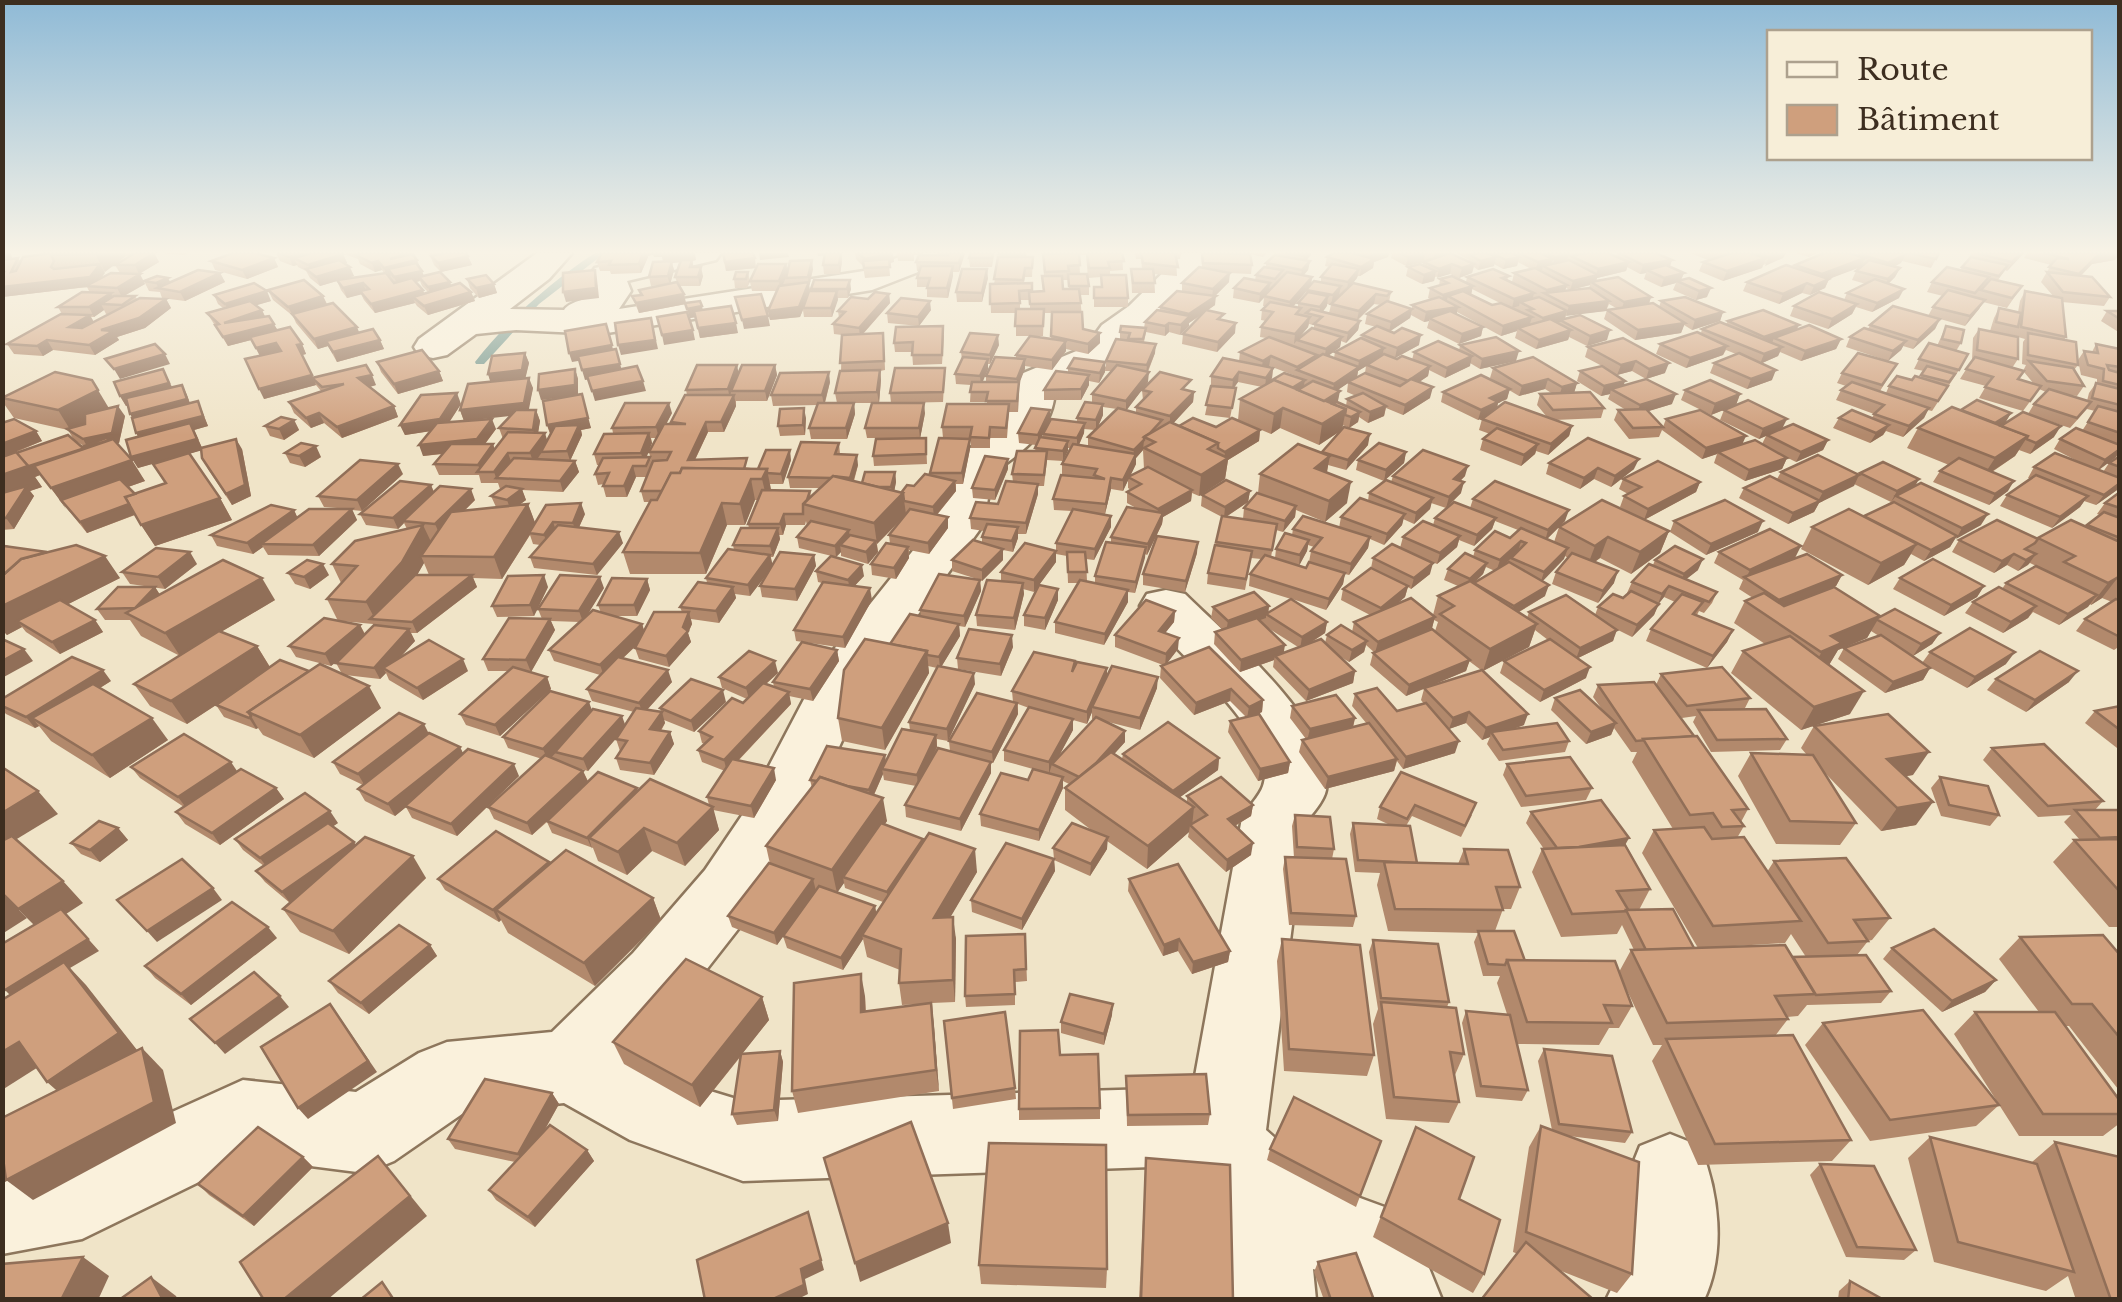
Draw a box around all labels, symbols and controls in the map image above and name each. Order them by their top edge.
legend [1767,30,2092,160]
text: Route [1857,51,1949,88]
text: Bâtiment [1857,101,2000,138]

